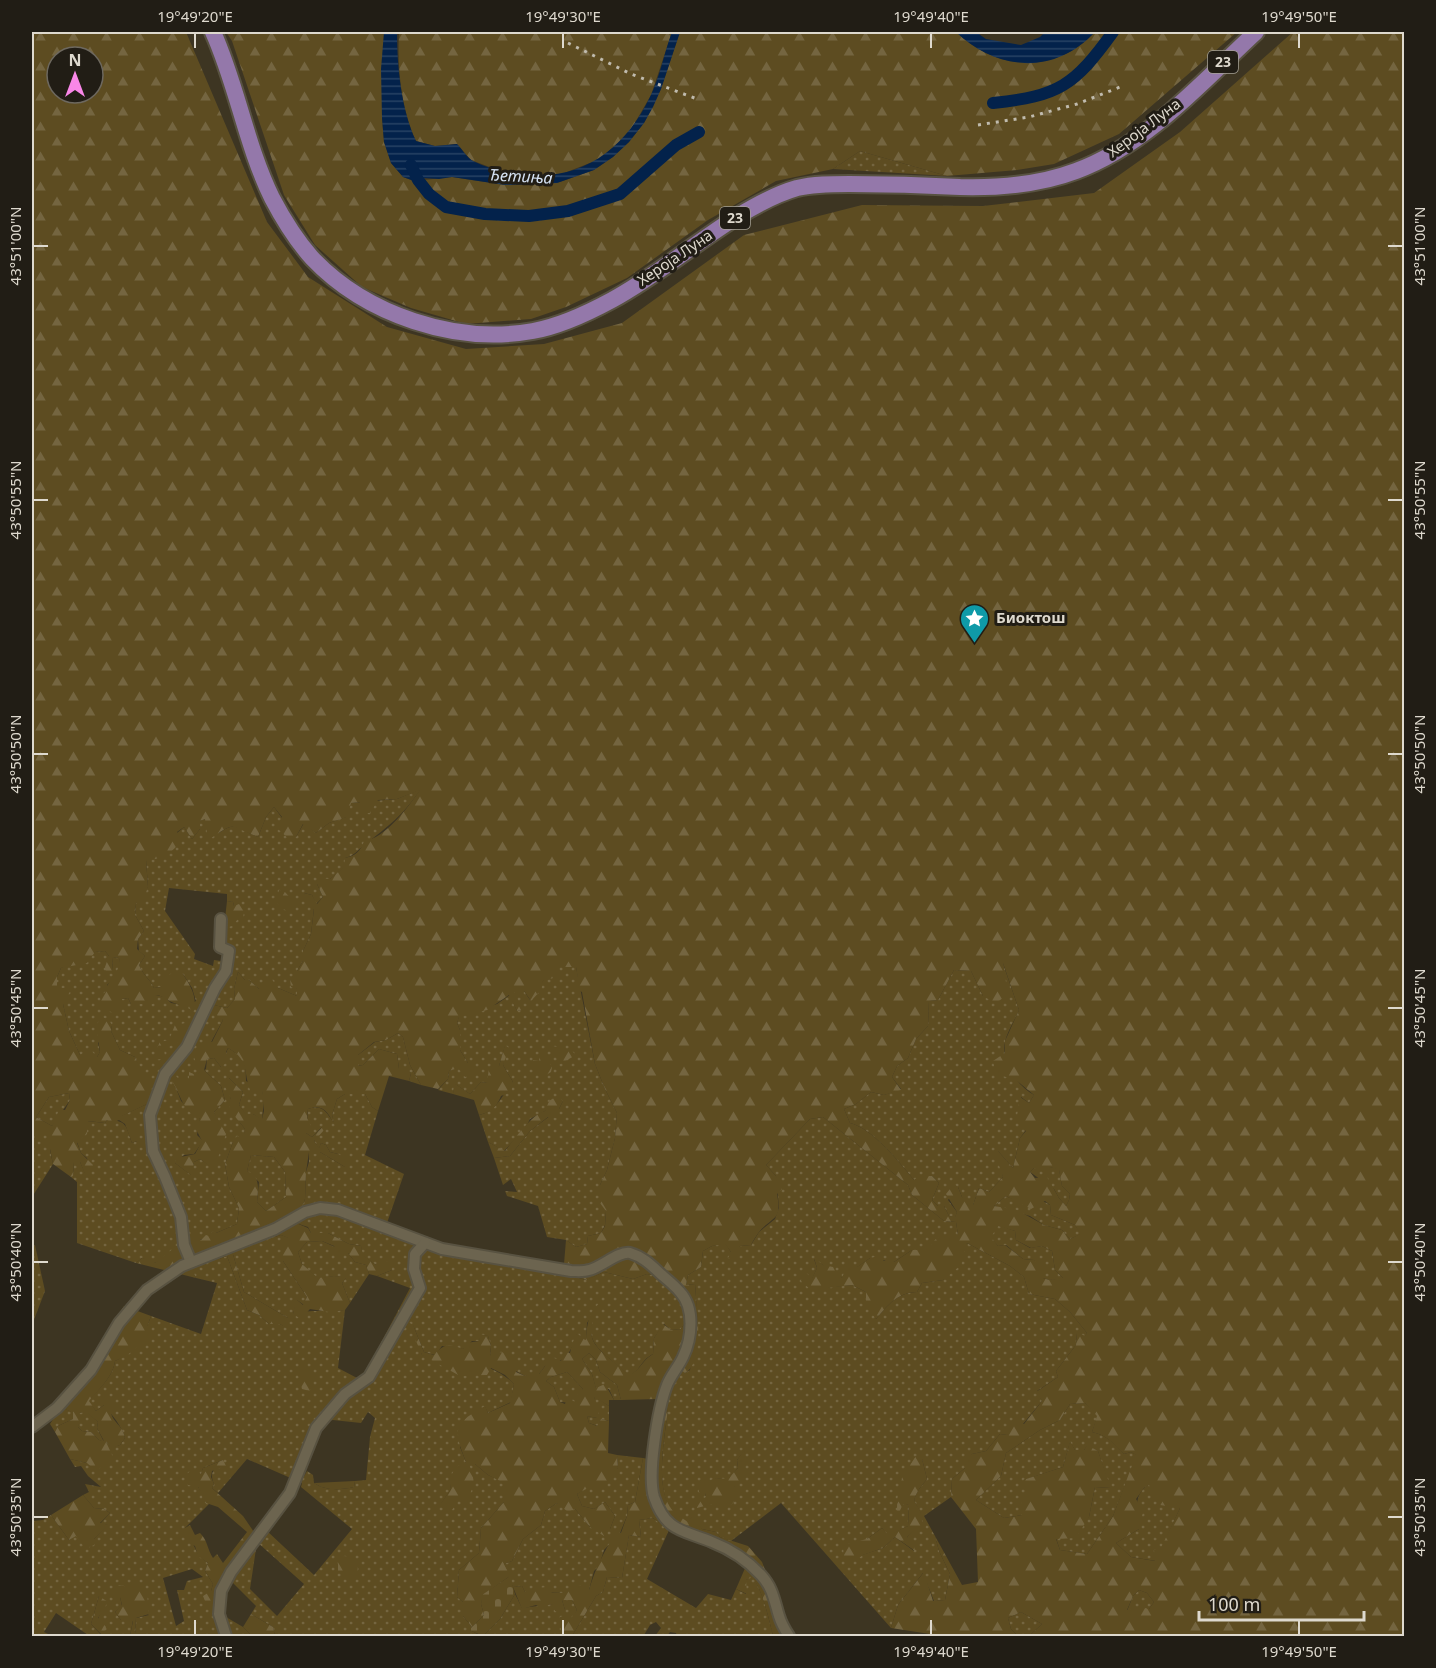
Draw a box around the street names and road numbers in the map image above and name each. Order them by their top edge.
road number: 23 [1208,51,1238,73]
street label: Хероја Луна [1103,93,1184,161]
road number: 23 [720,207,750,229]
street label: Хероја Луна [633,225,716,290]

